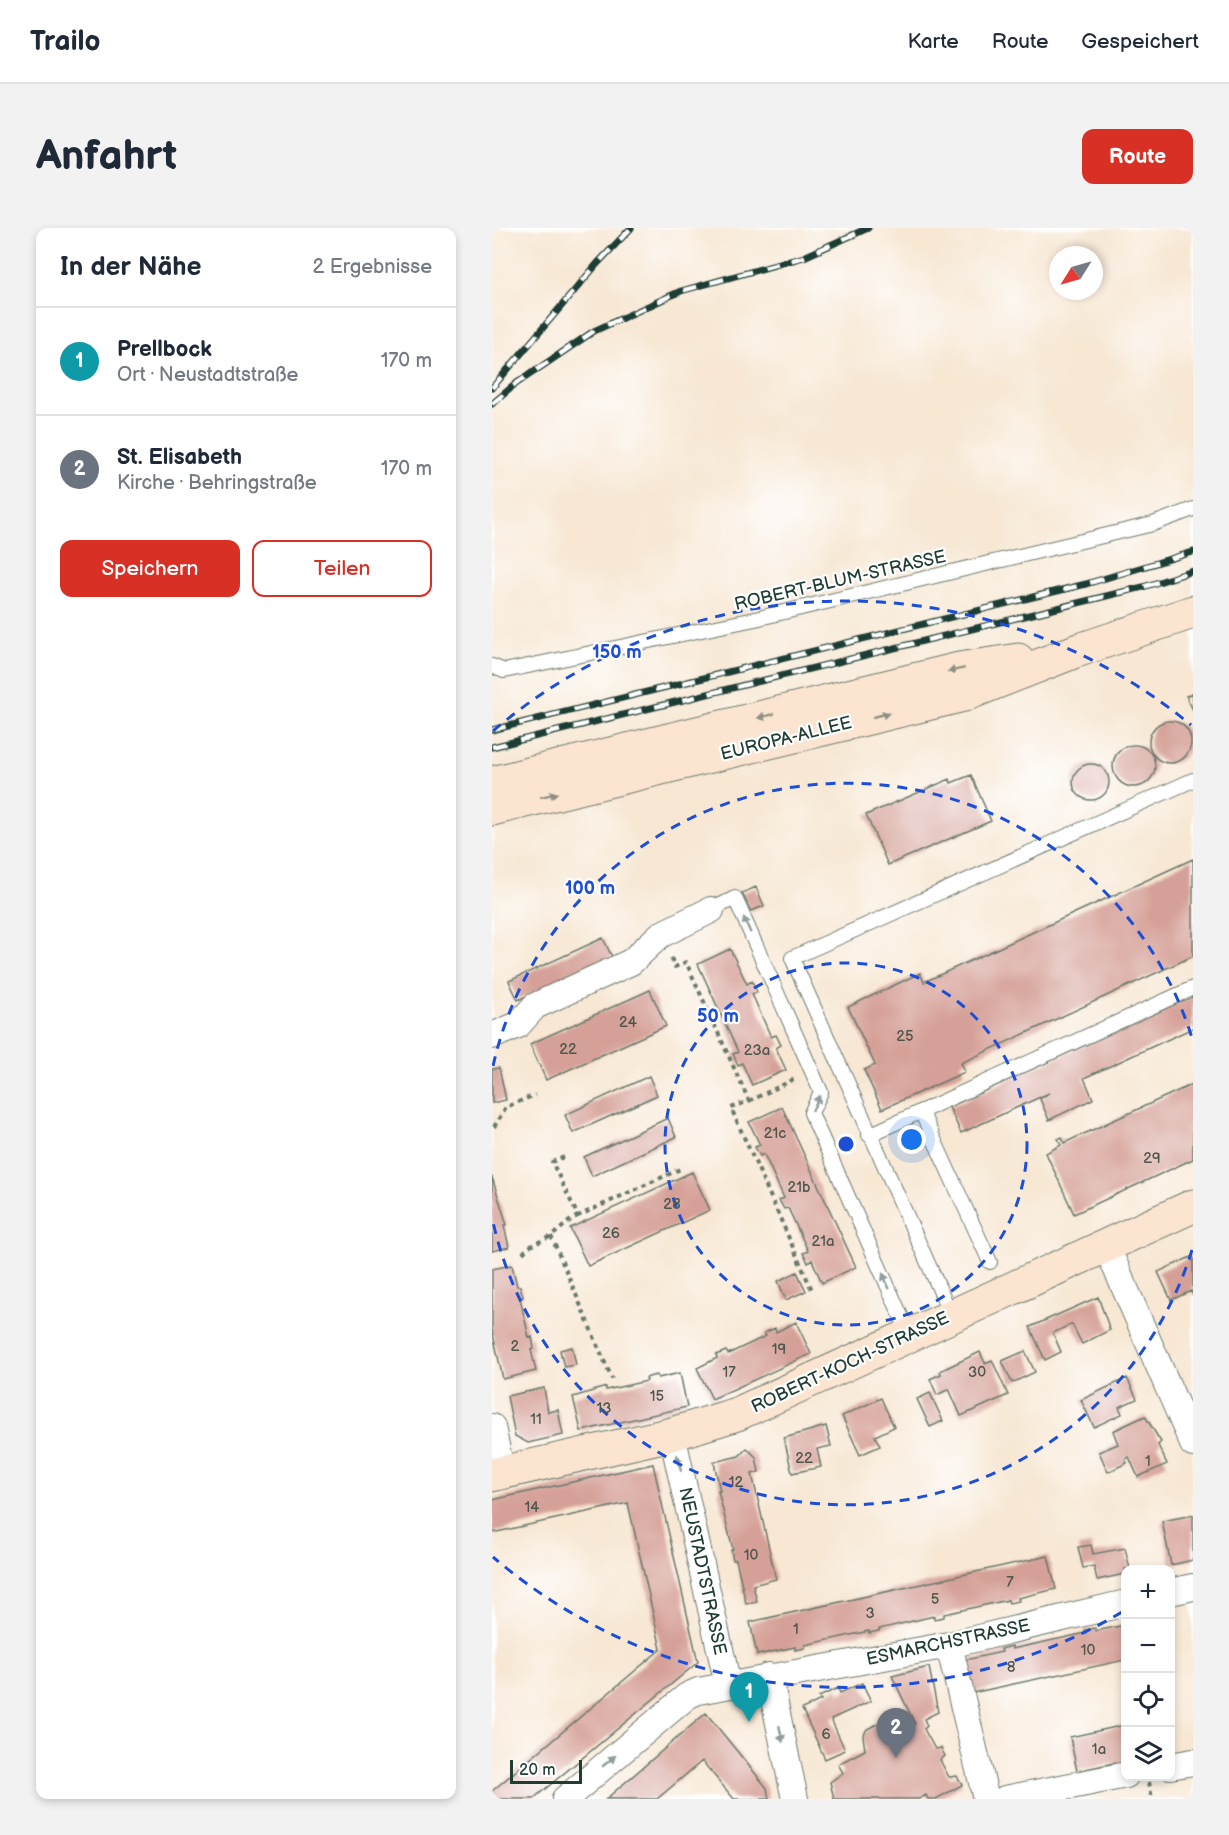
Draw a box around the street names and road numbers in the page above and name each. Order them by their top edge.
street label: ROBERT-BLUM-STRASSE [732,546,948,615]
street label: EUROPA-ALLEE [718,712,854,765]
street label: ROBERT-KOCH-STRASSE [748,1307,953,1418]
street label: NEUSTADTSTRASSE [674,1485,731,1657]
street label: ESMARCHSTRASSE [864,1615,1032,1670]

